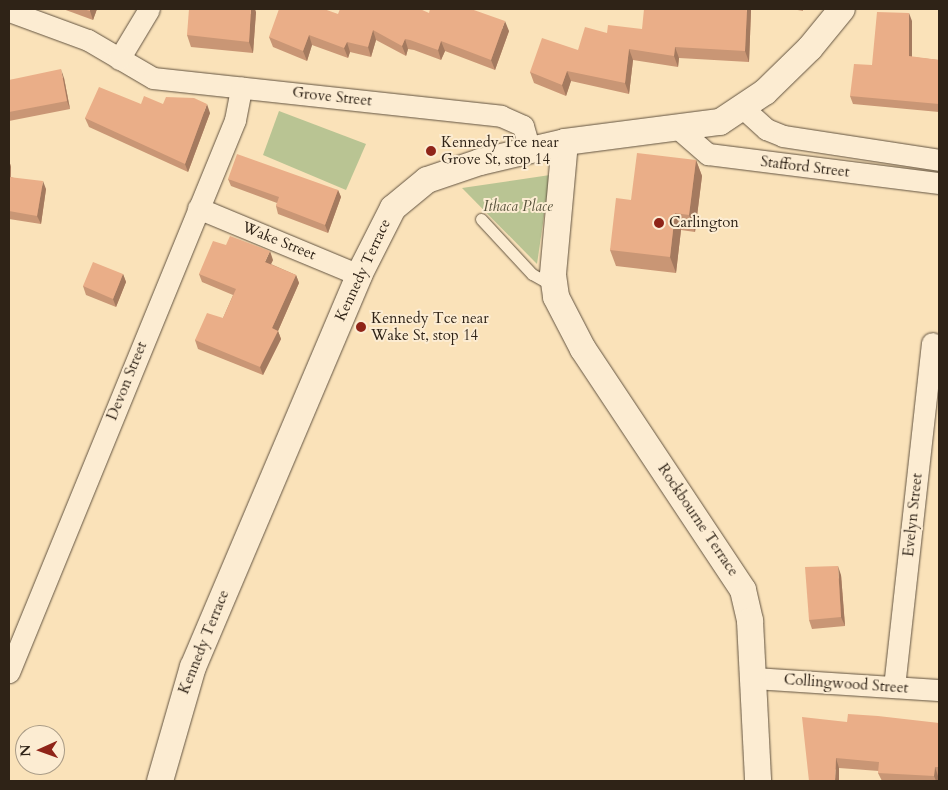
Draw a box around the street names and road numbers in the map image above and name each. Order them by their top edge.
street label: Grove Street [291,84,373,110]
street label: Stafford Street [760,153,850,181]
street label: Kennedy Terrace [331,216,395,324]
street label: Wake Street [239,218,319,264]
street label: Devon Street [103,339,151,423]
street label: Rockbourne Terrace [654,460,742,580]
street label: Evelyn Street [900,472,926,558]
street label: Kennedy Terrace [175,587,233,697]
street label: Collingwood Street [783,671,909,697]

